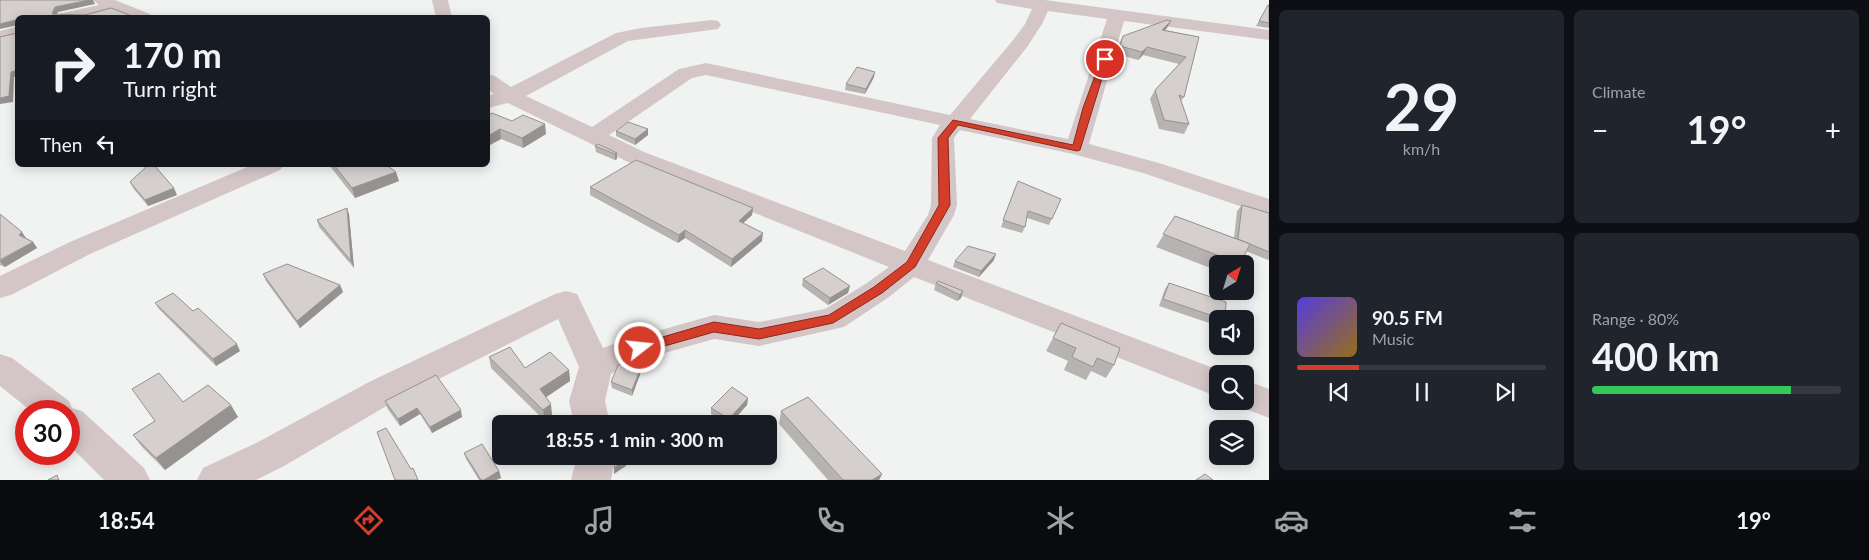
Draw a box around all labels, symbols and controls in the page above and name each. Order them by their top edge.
text: 170 m [123,33,222,75]
icon: right [40,35,105,100]
pin [1084,38,1126,80]
icon: arrive [1091,45,1119,73]
text: 29 [1384,67,1459,145]
text: Turn right [123,75,217,102]
text: Climate [1592,82,1645,101]
text: 19° [1687,106,1746,152]
text: − [1592,113,1608,147]
text: + [1825,113,1841,147]
icon: left [92,130,120,158]
text: Then [40,133,82,156]
text: km/h [1403,139,1440,158]
north arrow [1209,255,1254,300]
map controls [1209,255,1254,465]
text: 90.5 FM [1372,306,1443,329]
text: Range · 80% [1592,309,1679,328]
button: sound [1209,310,1254,355]
position arrow [613,321,665,373]
text: Music [1372,329,1414,348]
text: 400 km [1592,333,1720,379]
button: search [1209,365,1254,410]
icon: previous [1325,378,1353,406]
icon: pause [1408,378,1436,406]
icon: next [1491,378,1519,406]
speed limit sign: 30 [15,400,80,465]
button: layers [1209,420,1254,465]
text: 18:55 · 1 min · 300 m [545,428,724,451]
icon: directions [351,503,386,538]
icon: music [582,503,617,538]
icon: phone [813,503,848,538]
icon: climate [1043,503,1078,538]
icon: car [1274,503,1309,538]
icon: filters [1505,503,1540,538]
text: 18:54 [98,507,155,534]
text: 19° [1736,507,1771,534]

